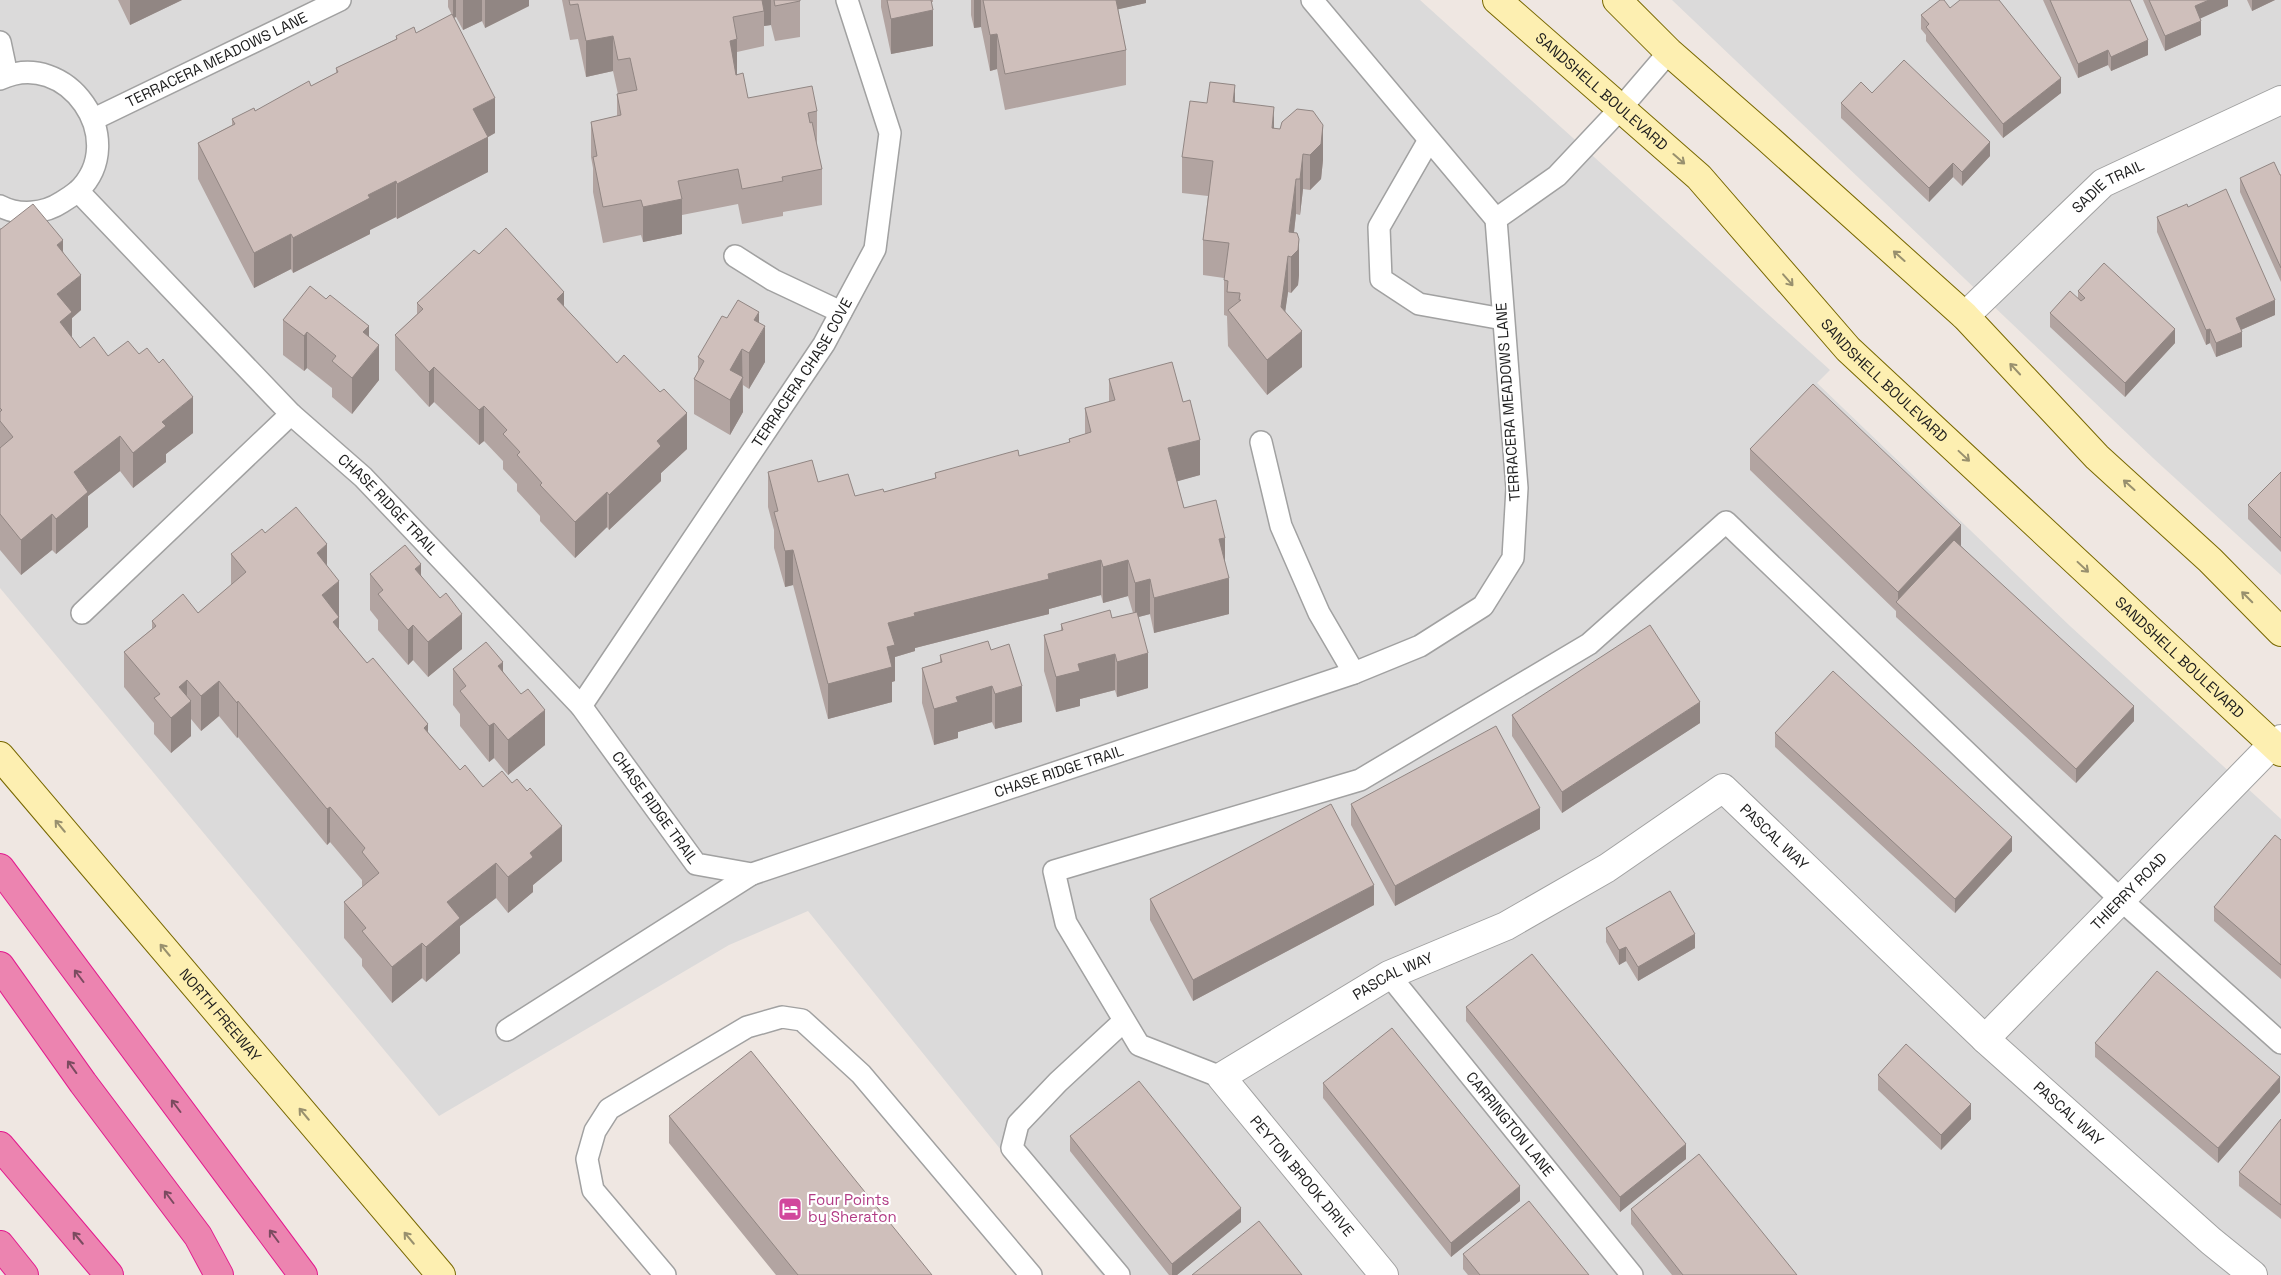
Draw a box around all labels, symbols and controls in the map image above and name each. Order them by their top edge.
street label: TERRACERA MEADOWS LANE [122,7,310,111]
street label: SANDSHELL BOULEVARD [1532,28,1672,154]
one-way arrow [1672,153,1685,165]
street label: SADIE TRAIL [2068,155,2147,217]
one-way arrow [1892,250,1905,262]
one-way arrow [1782,273,1793,286]
street label: TERRACERA CHASE COVE [747,294,856,451]
street label: TERRACERA MEADOWS LANE [1491,302,1524,502]
street label: SANDSHELL BOULEVARD [1817,314,1952,446]
one-way arrow [2009,363,2021,376]
street label: CHASE RIDGE TRAIL [334,449,442,559]
one-way arrow [1957,451,1970,462]
one-way arrow [2122,479,2135,491]
one-way arrow [2076,561,2089,573]
one-way arrow [2241,591,2253,603]
street label: SANDSHELL BOULEVARD [2111,592,2249,722]
street label: CHASE RIDGE TRAIL [992,741,1126,801]
street label: CHASE RIDGE TRAIL [608,747,703,868]
street label: PASCAL WAY [1736,799,1813,874]
one-way arrow [54,820,65,833]
street label: THIERRY ROAD [2086,848,2171,934]
one-way arrow [159,944,170,957]
street label: PASCAL WAY [1349,948,1436,1004]
street label: NORTH FREEWAY [176,964,266,1065]
one-way arrow [74,969,84,983]
one-way arrow [67,1060,77,1074]
street label: CARRINGTON LANE [1462,1068,1558,1180]
street label: PASCAL WAY [2030,1077,2108,1149]
one-way arrow [171,1099,181,1113]
one-way arrow [299,1108,310,1121]
street label: PEYTON BROOK DRIVE [1246,1111,1359,1240]
one-way arrow [164,1190,174,1204]
place label: Four Points by Sheraton [808,1190,897,1226]
hotel icon: Four Points by Sheraton [777,1196,803,1222]
one-way arrow [268,1230,279,1243]
one-way arrow [72,1232,83,1245]
one-way arrow [404,1232,415,1245]

